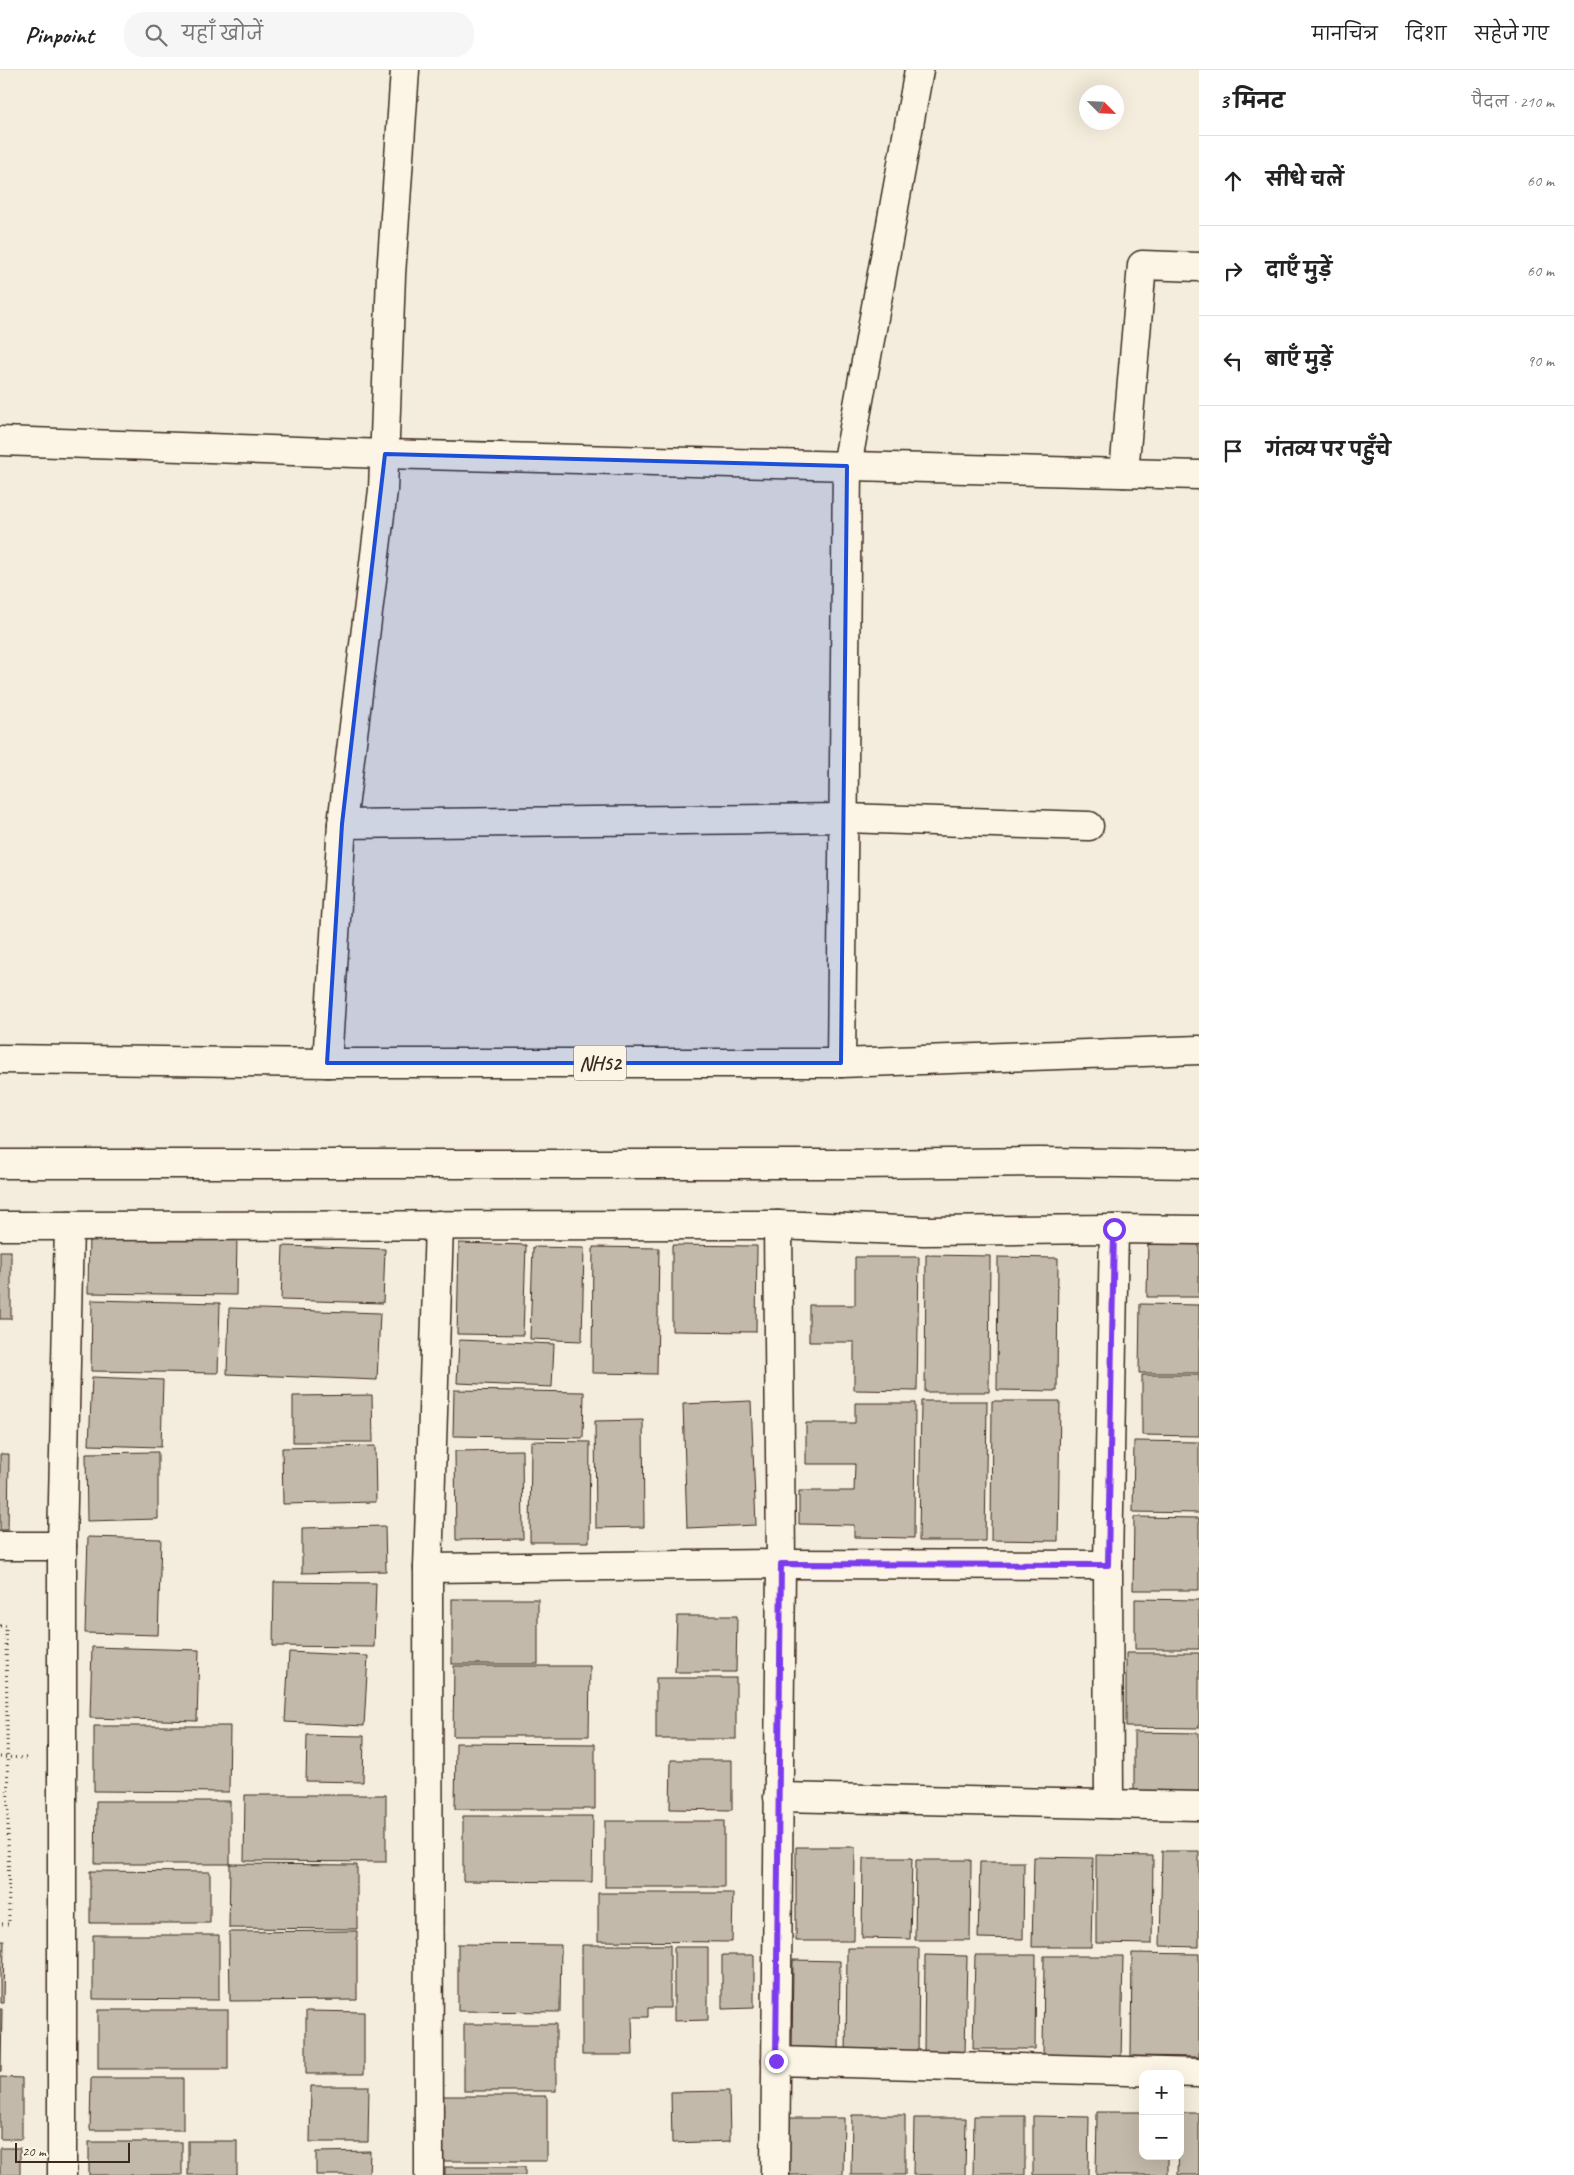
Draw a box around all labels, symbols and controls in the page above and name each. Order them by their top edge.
search box [124,12,474,57]
text: Pinpoint [25,20,94,50]
icon: search [142,21,170,49]
text: यहाँ खोजें [182,22,263,46]
text: मानचित्र [1312,23,1378,45]
text: दिशा [1406,23,1446,45]
text: सहेजे गए [1474,23,1549,45]
north arrow [1079,85,1124,130]
text: 3 मिनट [1219,88,1285,114]
text: पैदल · 210 m [1472,92,1554,112]
icon: ahead [1219,167,1247,195]
text: सीधे चलें [1266,168,1344,192]
text: 60 m [1527,171,1554,191]
icon: right [1219,257,1247,285]
text: दाएँ मुड़ें [1266,258,1332,282]
text: 60 m [1527,261,1554,281]
icon: left [1219,347,1247,375]
text: बाएँ मुड़ें [1266,348,1332,372]
text: 90 m [1527,351,1554,371]
icon: arrive [1219,437,1247,465]
text: गंतव्य पर पहुँचे [1266,438,1391,462]
road number: NH52 [574,1046,626,1080]
route start [1103,1218,1126,1241]
route end [765,2050,788,2073]
map controls [1139,2070,1184,2160]
button: + [1139,2070,1184,2115]
button: − [1139,2115,1184,2160]
scale bar [15,2140,130,2163]
text: 20 m [22,2143,46,2160]

